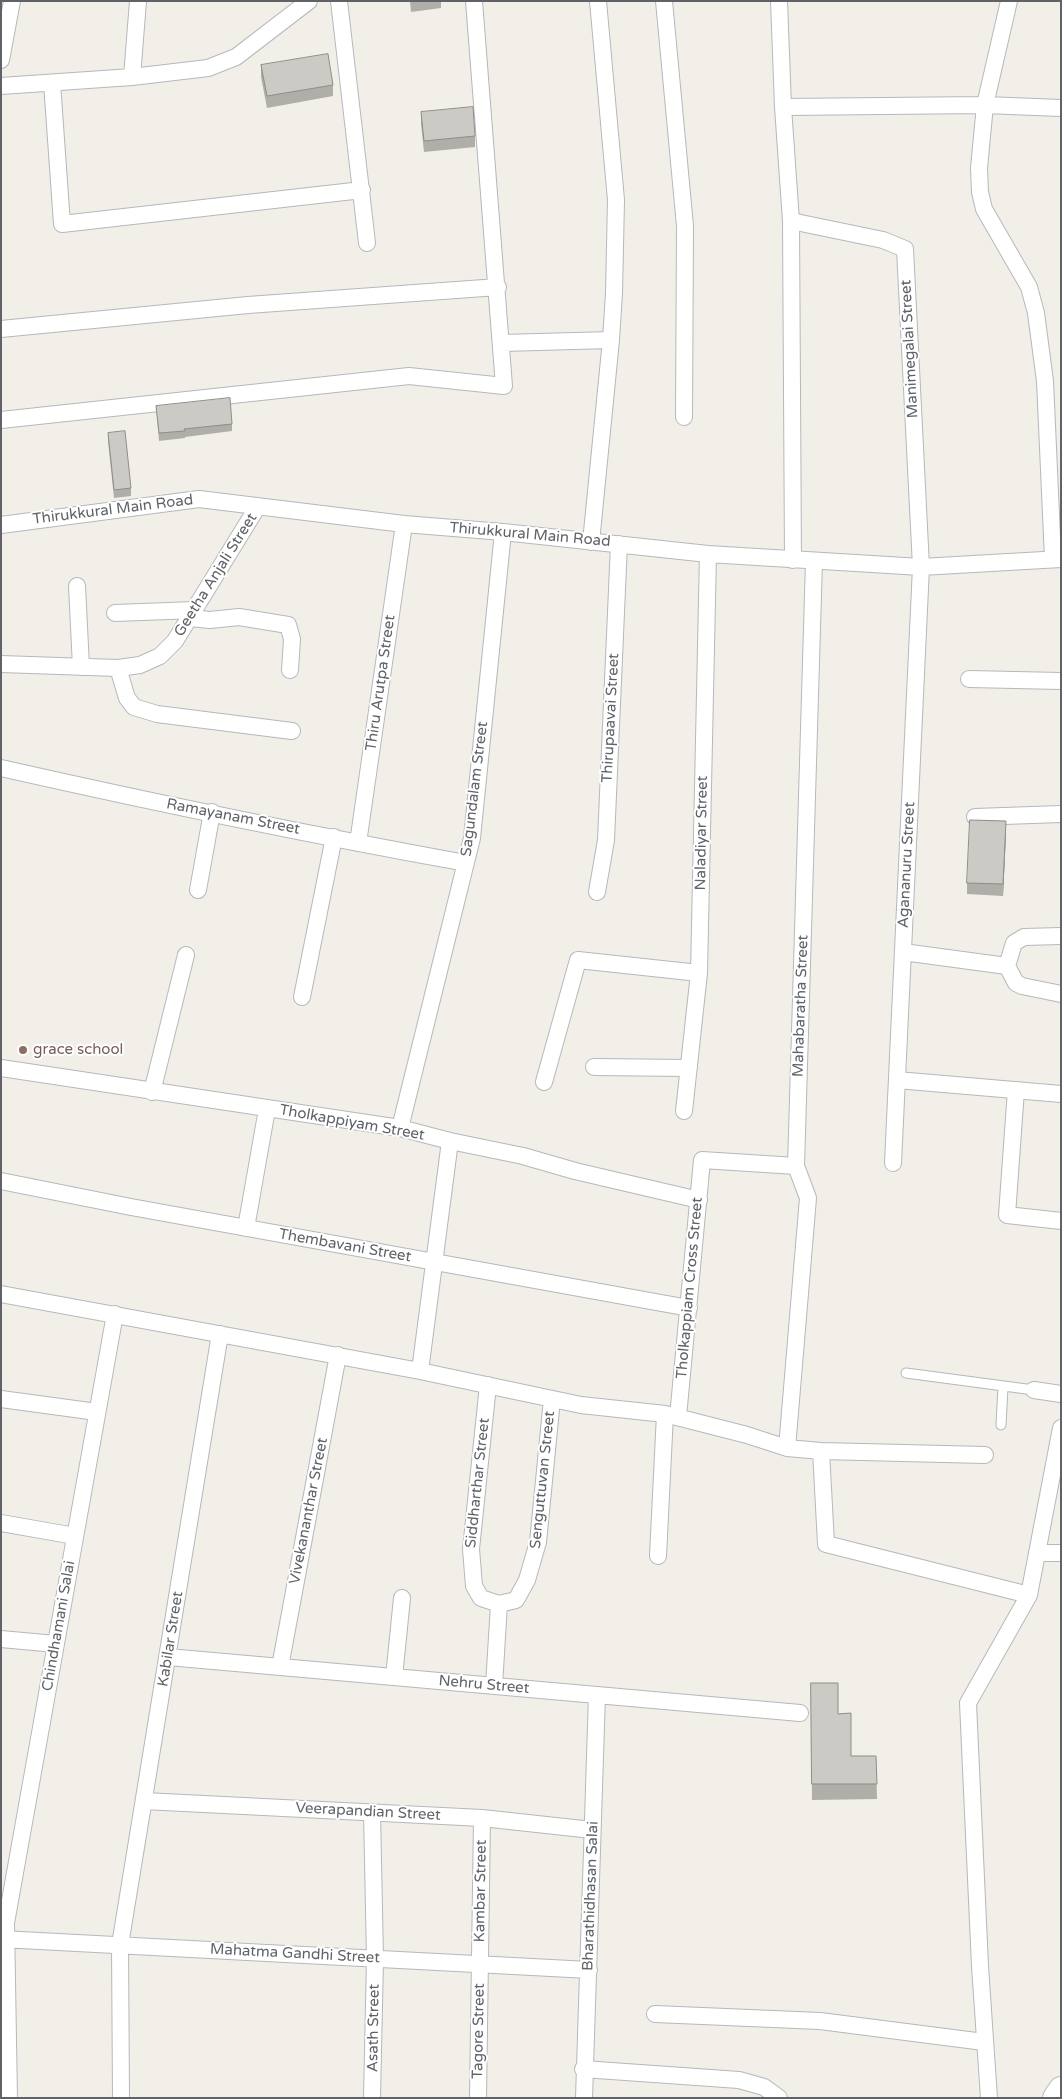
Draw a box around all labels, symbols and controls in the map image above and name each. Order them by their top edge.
street label: Manimegalai Street [897,279,923,419]
street label: Thirukkural Main Road [32,491,194,529]
street label: Geetha Anjali Street [171,510,261,640]
street label: Thirukkural Main Road [449,519,611,551]
street label: Thiru Arutpa Street [363,614,399,752]
street label: Thirupaavai Street [599,653,623,783]
street label: Sagundalam Street [458,720,492,858]
street label: Naladiyar Street [692,775,712,891]
street label: Ramayanam Street [165,795,301,839]
street label: Agananuru Street [895,801,919,929]
street label: Mahabaratha Street [790,935,812,1077]
place label: grace school [33,1041,123,1059]
marker: grace school [17,1044,29,1056]
street label: Tholkappiyam Street [278,1101,426,1145]
street label: Tholkappiam Cross Street [673,1196,707,1380]
street label: Thembavani Street [277,1225,413,1267]
street label: Senguttuvan Street [527,1410,559,1550]
street label: Siddharthar Street [462,1417,494,1549]
street label: Vivekananthar Street [286,1436,332,1586]
street label: Chindhamani Salai [39,1559,79,1693]
street label: Kabilar Street [155,1590,187,1688]
street label: Nehru Street [438,1672,530,1698]
street label: Veerapandian Street [295,1799,441,1825]
street label: Bharathidhasan Salai [579,1821,603,1971]
street label: Kambar Street [471,1840,491,1942]
street label: Mahatma Gandhi Street [210,1941,380,1967]
street label: Tagore Street [469,1983,489,2079]
street label: Asath Street [364,1984,384,2072]

